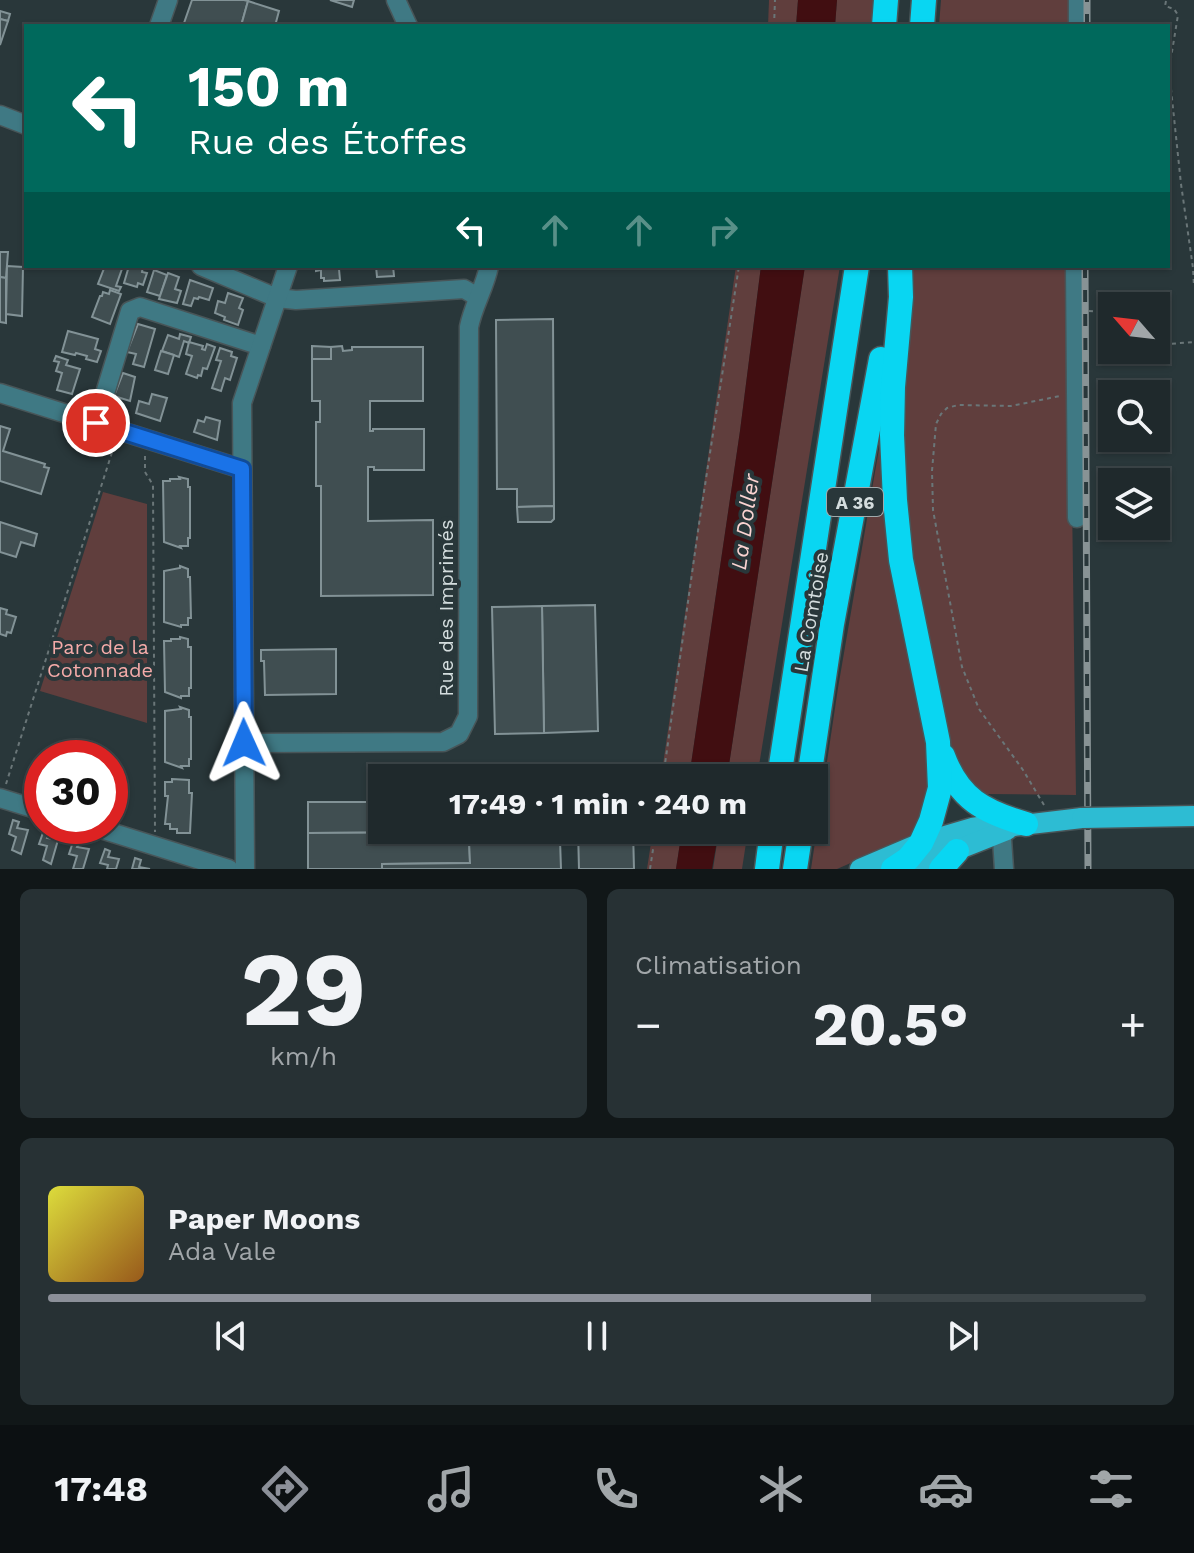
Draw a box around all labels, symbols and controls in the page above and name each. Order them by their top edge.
text: 150 m [188,54,350,120]
icon: left [56,56,160,160]
text: Rue des Étoffes [188,121,468,163]
icon: left [449,208,493,252]
icon: ahead [533,208,577,252]
icon: ahead [617,208,661,252]
icon: right [701,208,745,252]
north arrow [1098,292,1170,364]
map controls [1098,292,1170,540]
button: search [1098,380,1170,452]
pin [62,389,130,457]
icon: arrive [74,401,118,445]
button: layers [1098,468,1170,540]
water label: La Doller [726,471,764,571]
road number: A 36 [827,488,883,516]
street label: Rue des Imprimés [434,519,458,697]
street label: La Comtoise [789,550,833,674]
park label: Parc de la Cotonnade [47,635,153,682]
position arrow [202,701,286,785]
speed limit sign: 30 [24,740,128,844]
text: 17:49 · 1 min · 240 m [449,786,747,821]
text: 29 [240,928,367,1050]
text: Climatisation [635,950,802,980]
text: 20.5° [813,989,968,1060]
text: − [635,999,662,1051]
text: + [1119,999,1146,1051]
text: km/h [270,1041,337,1071]
text: Paper Moons [168,1201,360,1236]
text: Ada Vale [168,1236,276,1266]
icon: previous [209,1314,253,1358]
icon: pause [575,1314,619,1358]
icon: next [941,1314,985,1358]
icon: directions [257,1461,313,1517]
icon: music [423,1461,479,1517]
icon: phone [588,1461,644,1517]
icon: climate [753,1461,809,1517]
icon: car [918,1461,974,1517]
icon: filters [1083,1461,1139,1517]
text: 17:48 [55,1468,148,1510]

